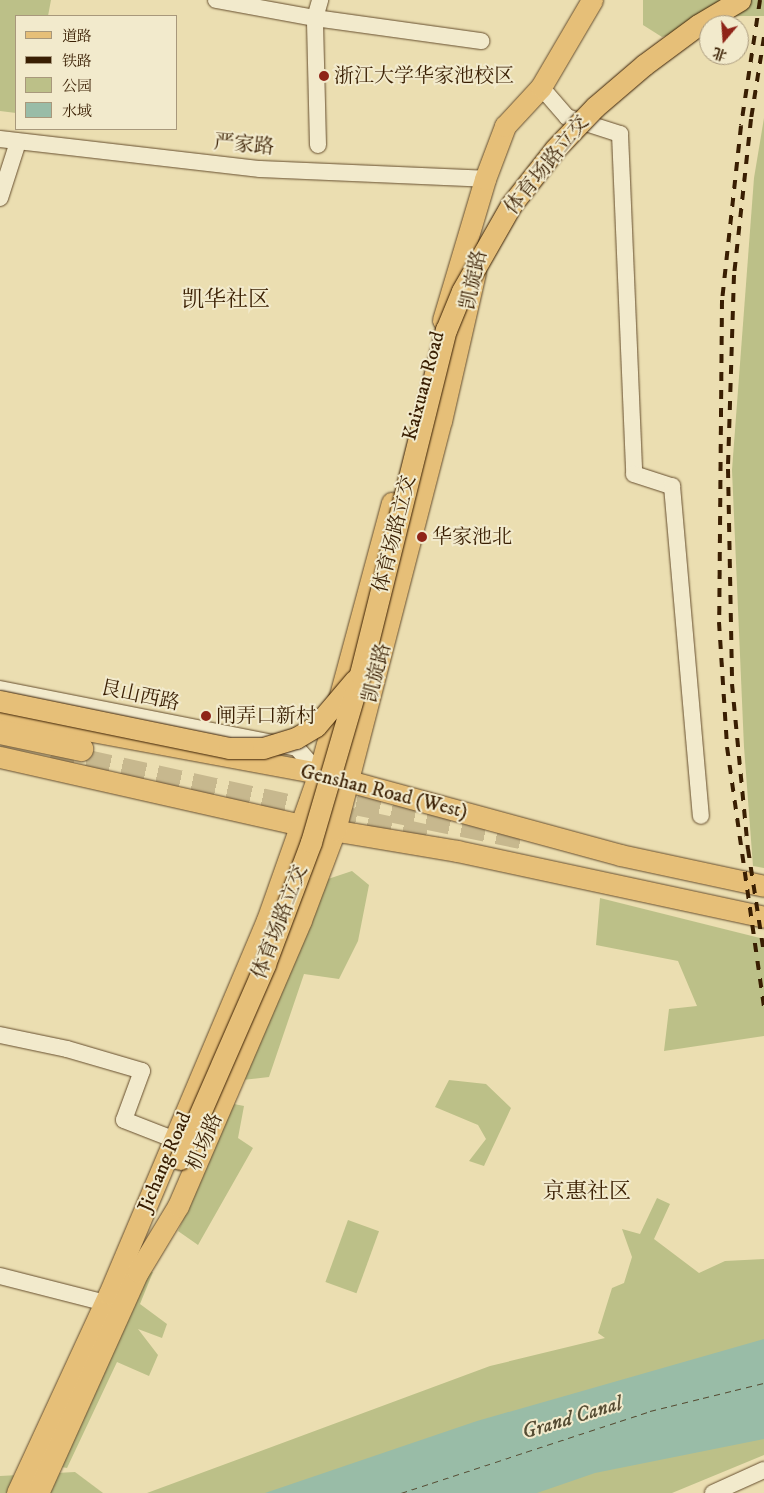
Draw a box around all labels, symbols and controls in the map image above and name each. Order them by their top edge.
legend [15,15,178,130]
north arrow [699,15,749,65]
text: 道路 [62,27,92,46]
text: 北 [710,43,729,64]
text: 铁路 [62,52,92,71]
place label: 浙江大学华家池校区 [334,64,514,88]
marker: 浙江大学华家池校区 [318,70,330,82]
text: 公园 [62,77,92,96]
text: 水域 [62,102,92,121]
street label: 体育场路立交 [500,111,594,219]
street label: 严家路 [213,130,275,160]
street label: 凯旋路 [456,248,492,312]
district label: 凯华社区 [182,287,270,313]
street label: Kaixuan Road [398,329,450,443]
street label: 体育场路立交 [369,473,421,595]
place label: 华家池北 [432,525,512,549]
marker: 华家池北 [416,531,428,543]
street label: 凯旋路 [358,641,396,705]
street label: 艮山西路 [98,676,182,716]
place label: 闸弄口新村 [216,704,316,728]
marker: 闸弄口新村 [200,710,212,722]
street label: Genshan Road (West) [298,760,470,824]
street label: 体育场路立交 [247,862,313,982]
street label: Jichang Road [133,1108,197,1216]
street label: 机场路 [182,1110,228,1174]
district label: 京惠社区 [543,1179,631,1205]
water label: Grand Canal [519,1391,625,1445]

